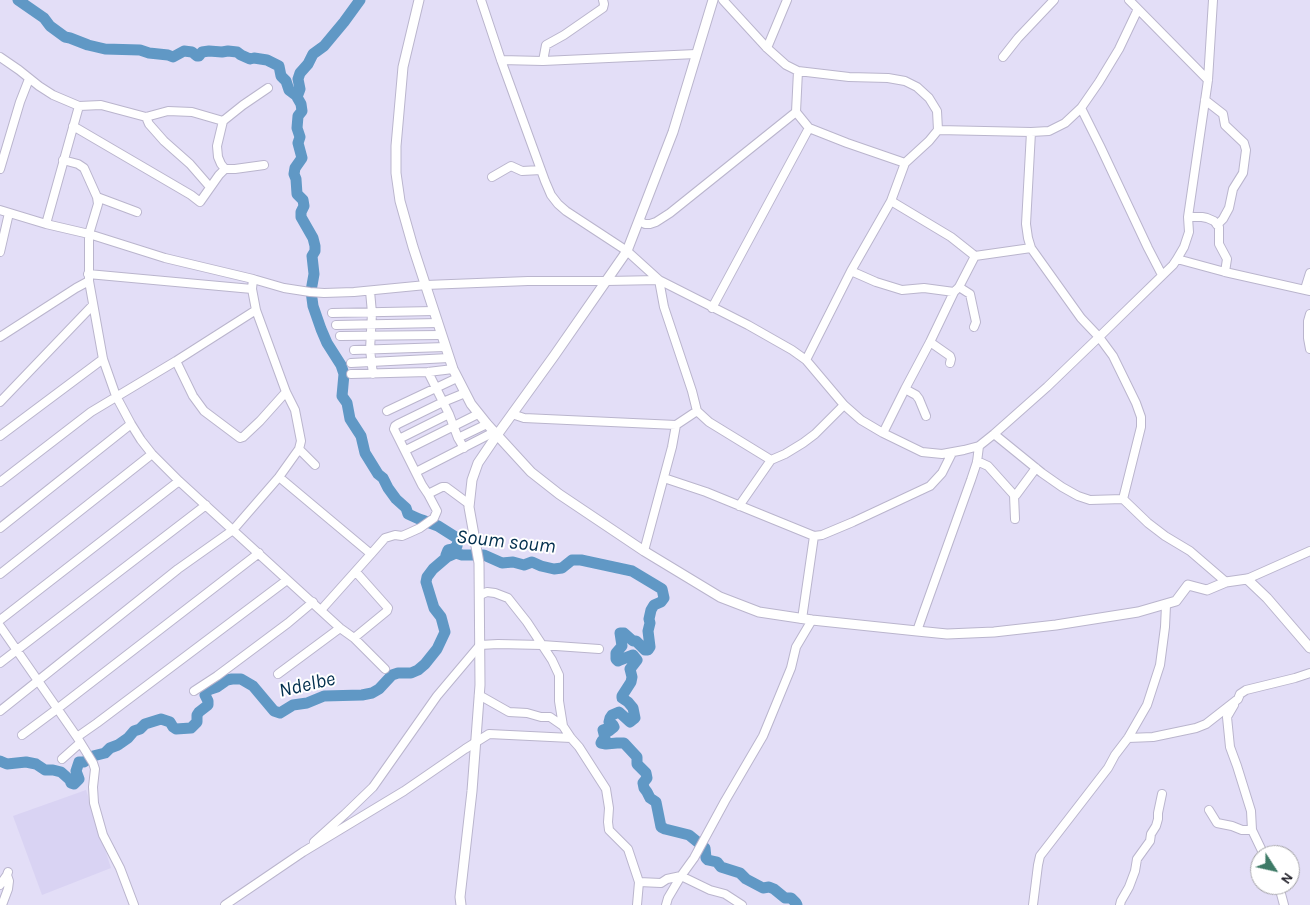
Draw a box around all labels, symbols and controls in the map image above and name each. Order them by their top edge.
water label: Soum soum [455,525,557,559]
water label: Ndelbe [276,667,338,703]
north arrow [1250,845,1300,895]
text: N [1277,869,1297,887]

